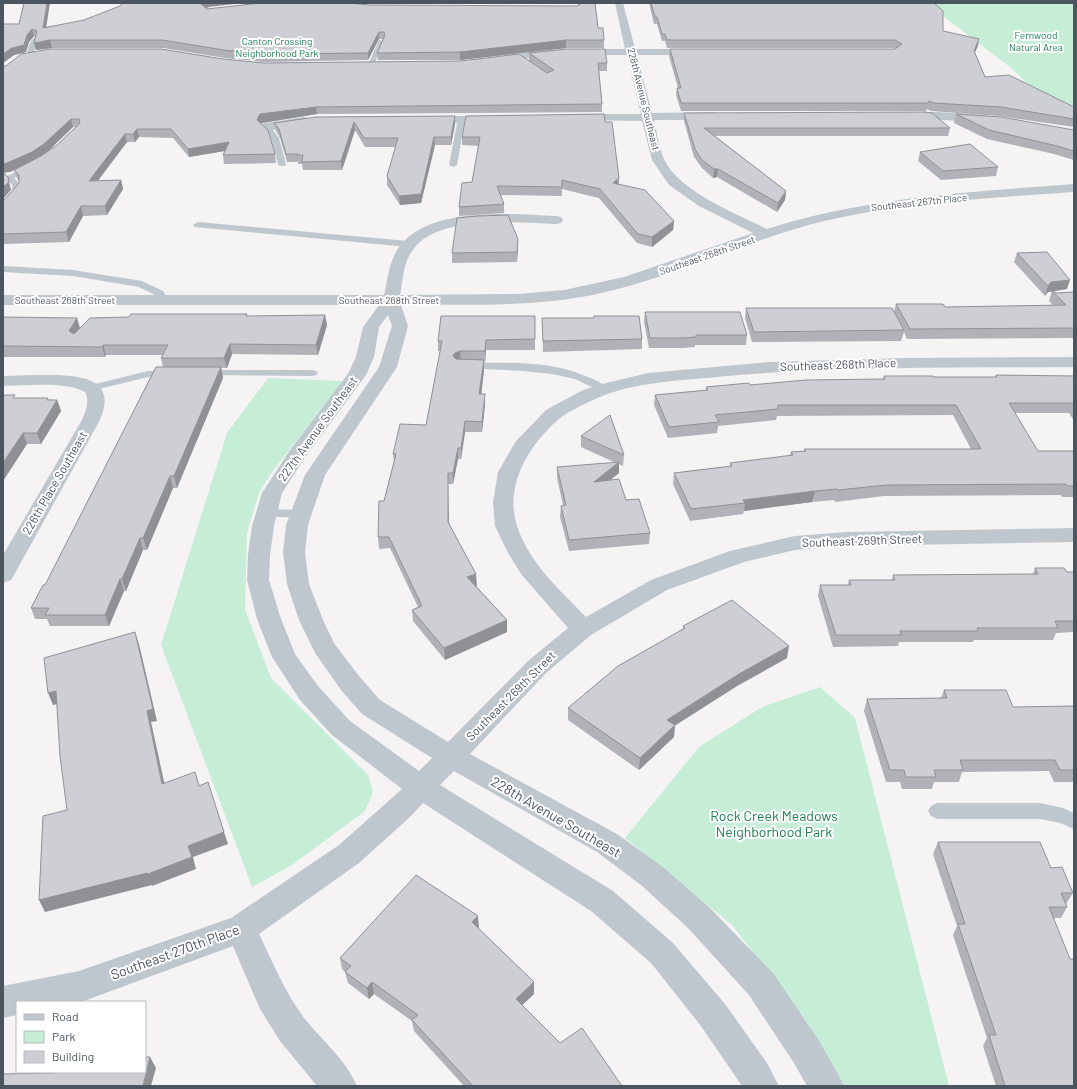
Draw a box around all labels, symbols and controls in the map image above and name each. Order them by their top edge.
park label: Fernwood Natural Area [1009,29,1063,53]
park label: Canton Crossing Neighborhood Park [235,35,319,59]
street label: 228th Avenue Southeast [625,47,663,152]
street label: Southeast 267th Place [870,191,968,213]
street label: Southeast 268th Street [658,233,757,277]
street label: Southeast 268th Street [15,294,116,306]
street label: Southeast 268th Street [339,294,440,306]
street label: Southeast 268th Place [780,355,896,373]
street label: 227th Avenue Southeast [275,373,360,483]
street label: 226th Place Southeast [19,429,89,536]
street label: Southeast 269th Street [801,531,922,549]
street label: Southeast 269th Street [463,648,558,743]
street label: 228th Avenue Southeast [488,772,624,861]
park label: Rock Creek Meadows Neighborhood Park [710,807,838,840]
street label: Southeast 270th Place [108,920,242,983]
legend [16,1001,146,1073]
text: Road [52,1009,79,1023]
text: Park [52,1029,76,1043]
text: Building [52,1049,94,1063]

